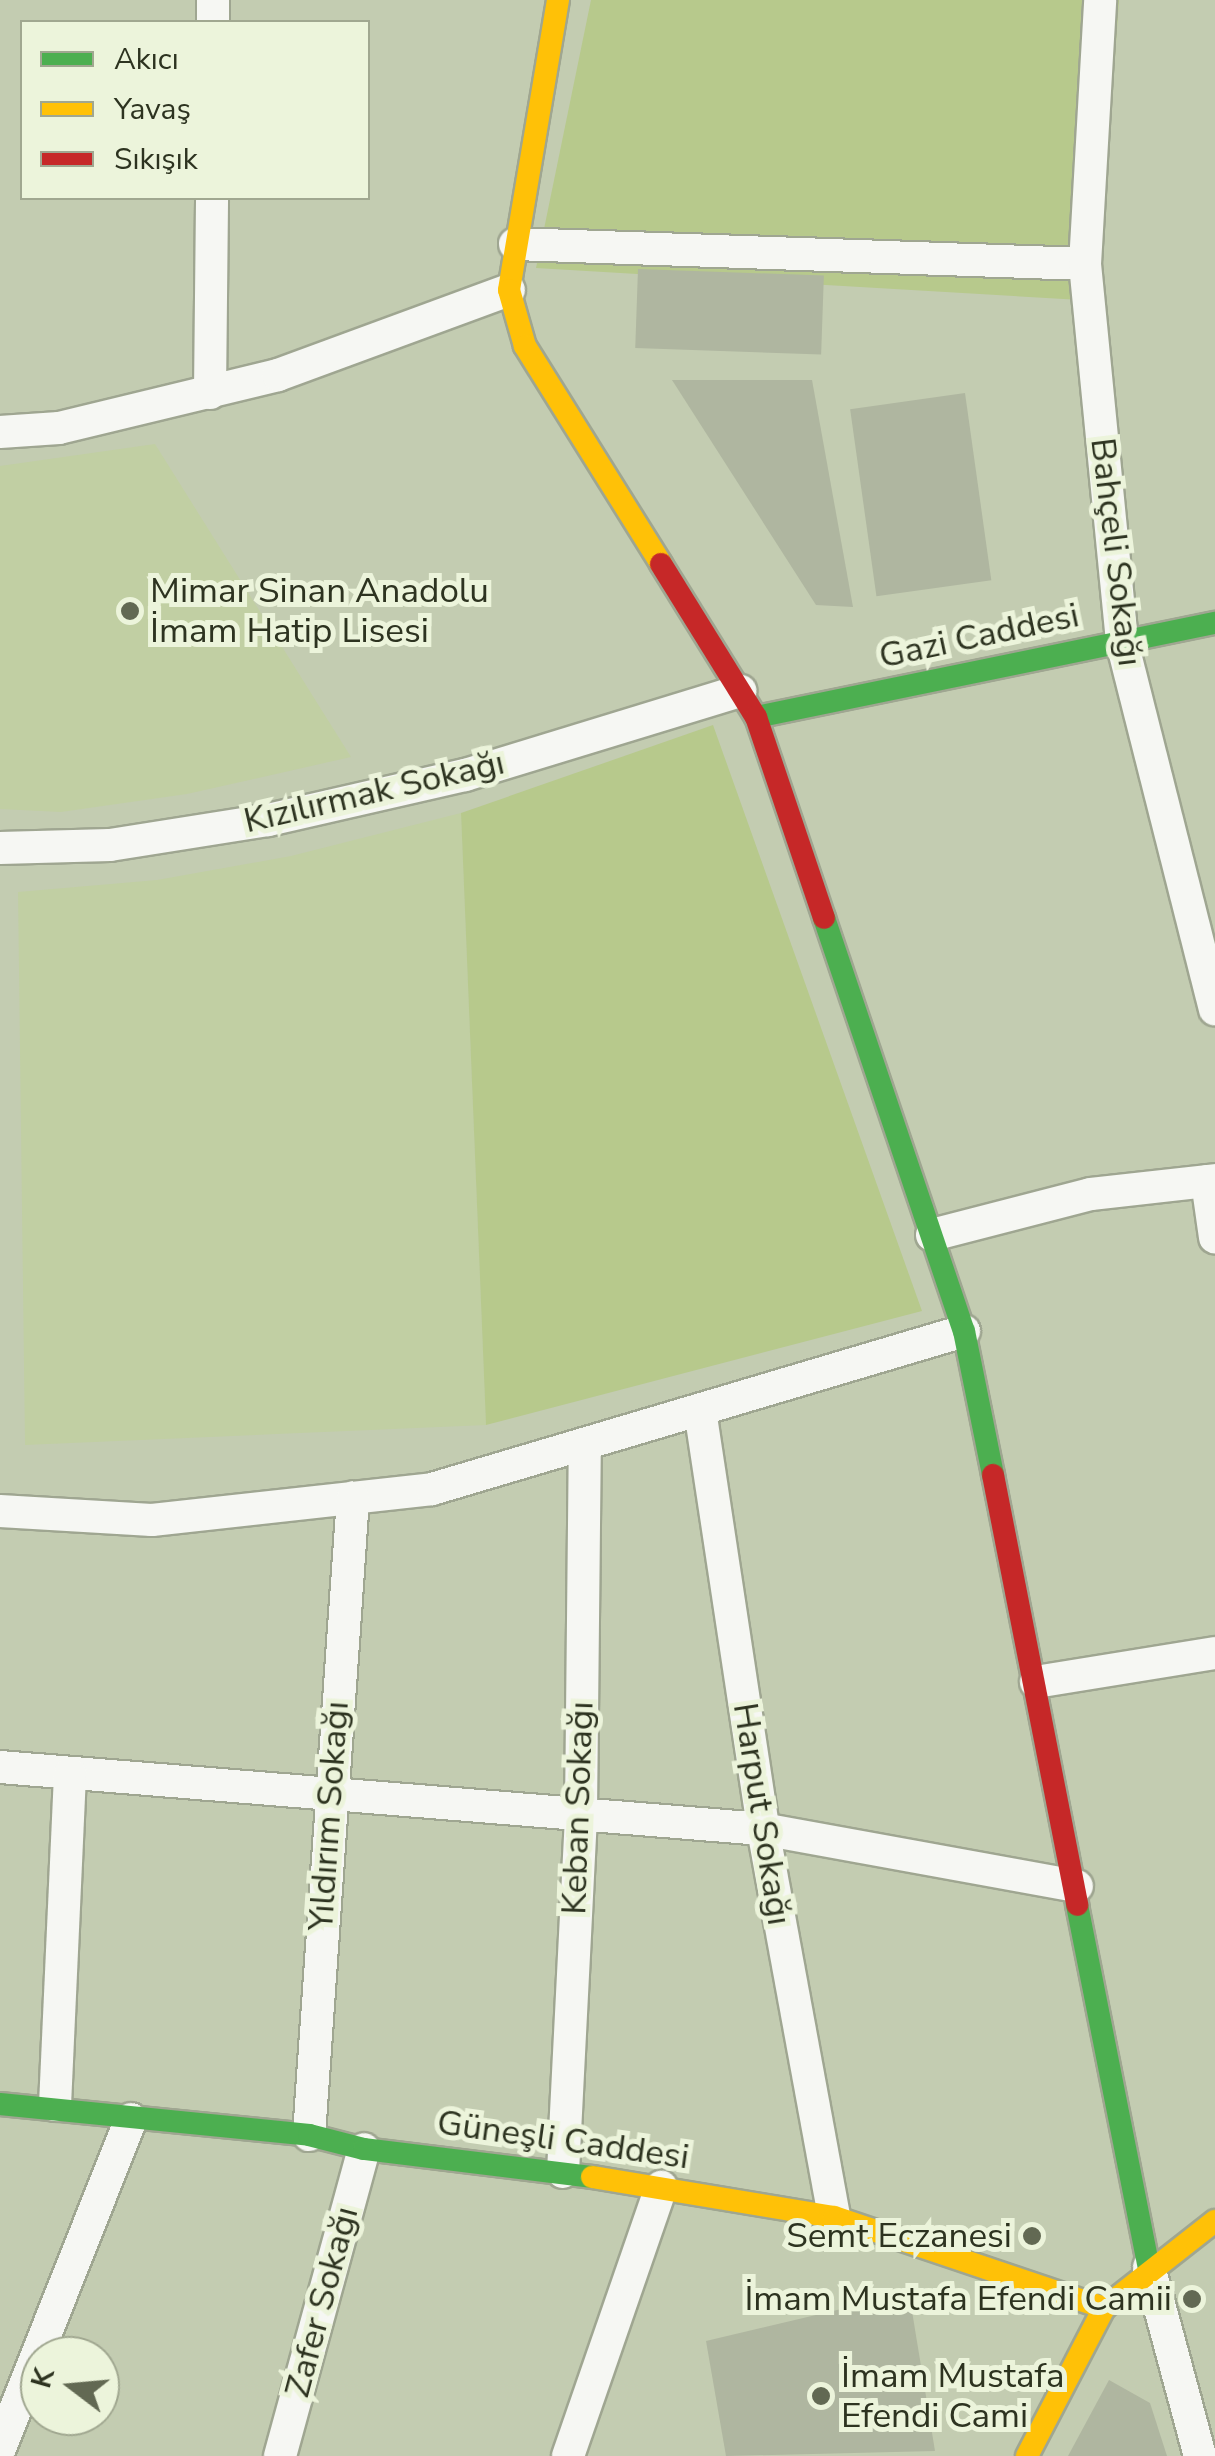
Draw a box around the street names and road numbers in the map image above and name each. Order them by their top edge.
street label: Bahçeli Sokağı [1081,436,1151,668]
street label: Gazi Caddesi [875,594,1083,678]
street label: Kızılırmak Sokağı [240,742,508,842]
street label: Yıldırım Sokağı [300,1700,358,1932]
street label: Harput Sokağı [724,1700,800,1928]
street label: Keban Sokağı [553,1701,603,1915]
street label: Güneşli Caddesi [434,2102,692,2178]
street label: Zafer Sokağı [276,2202,368,2402]

